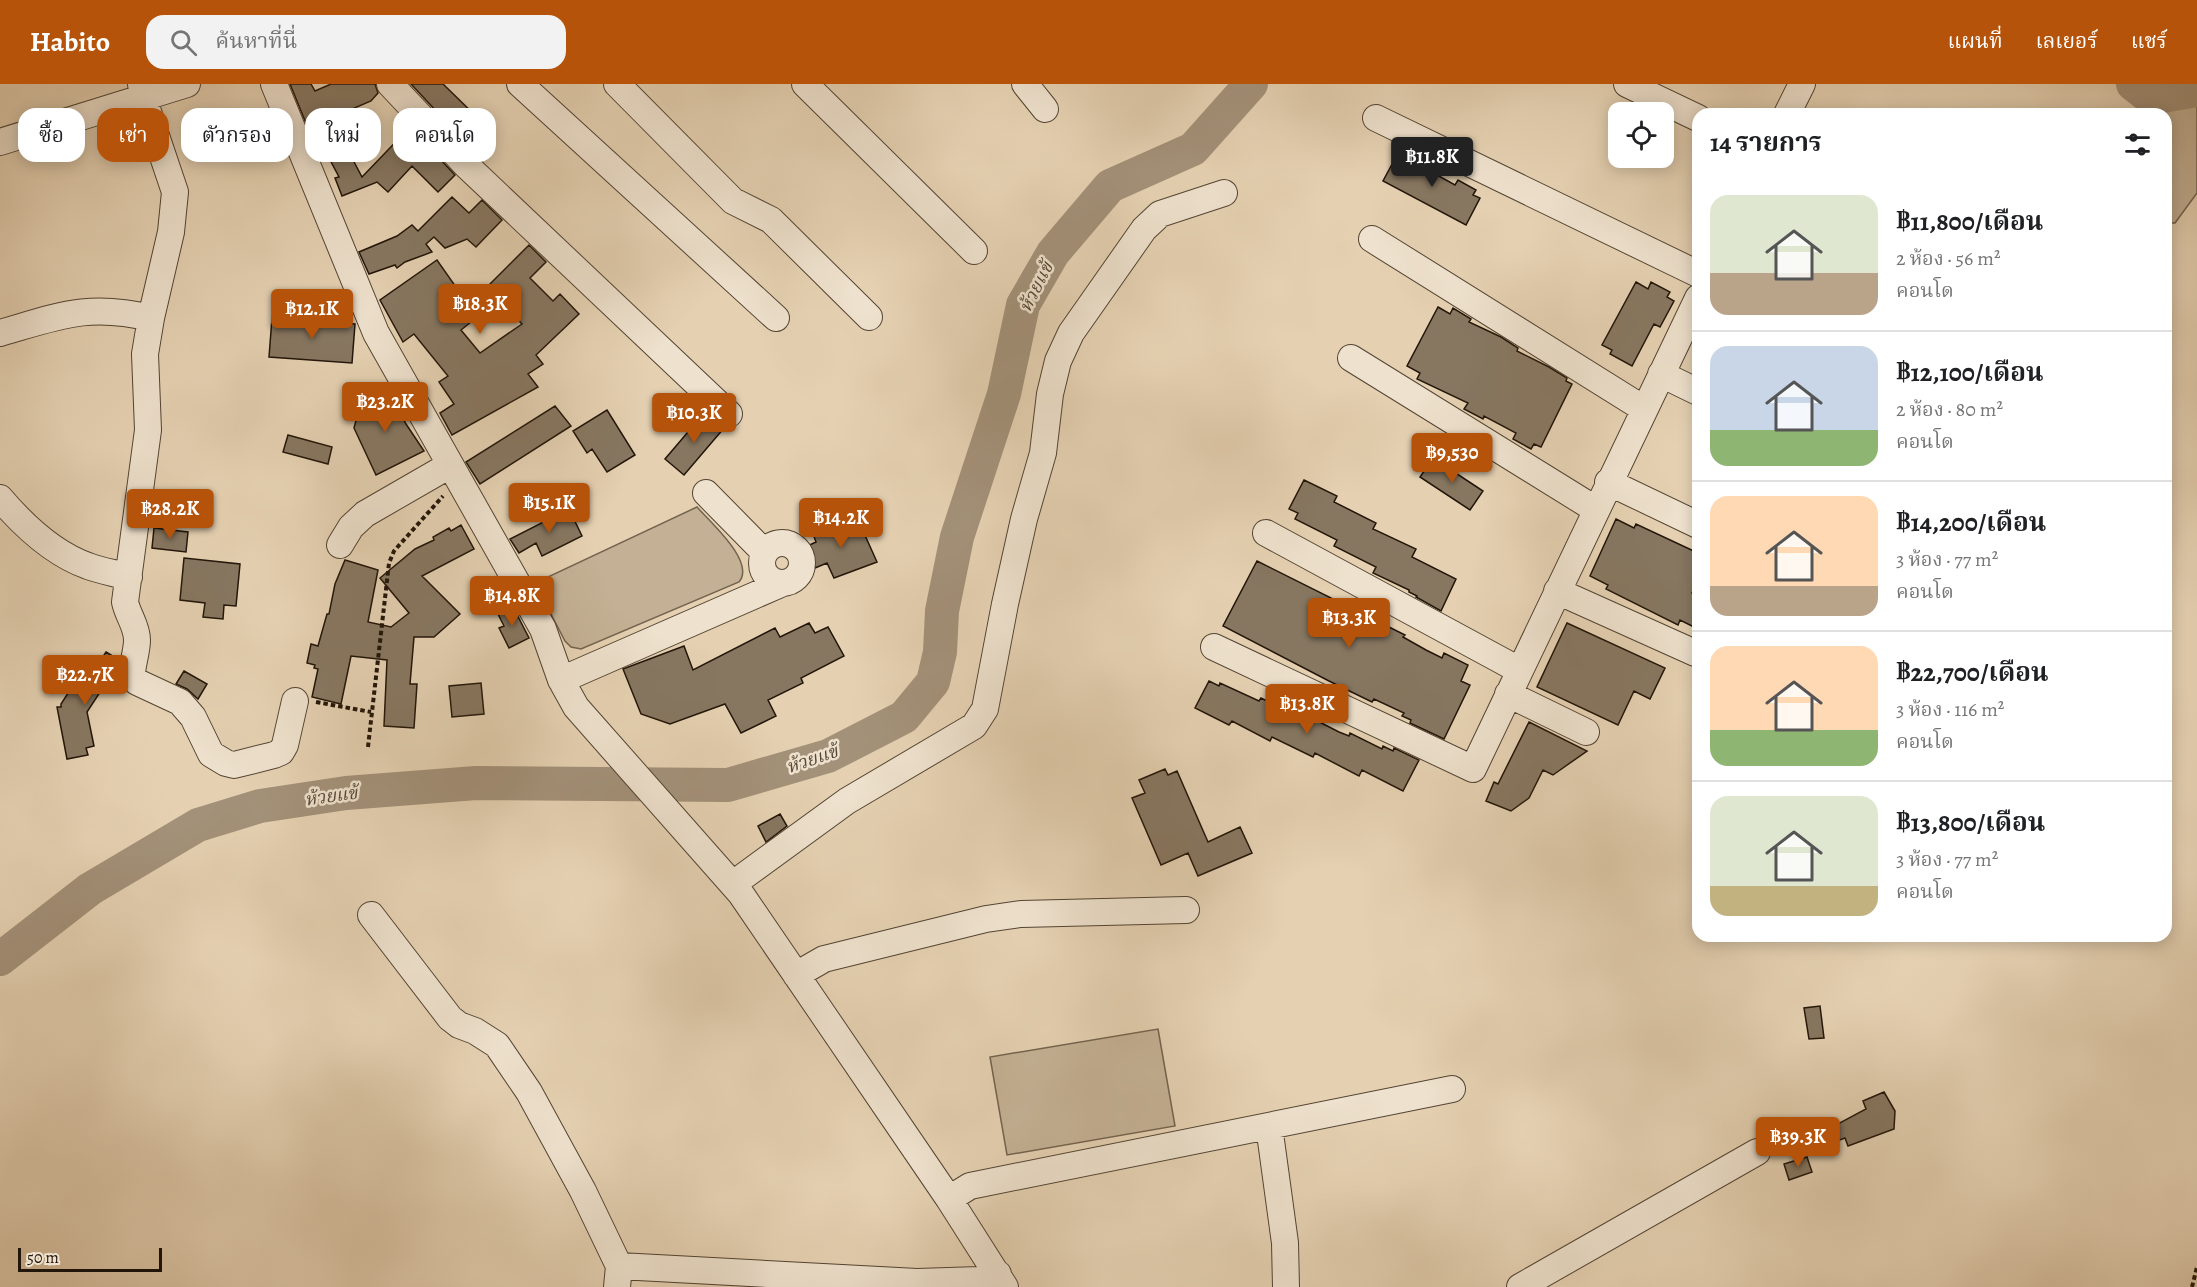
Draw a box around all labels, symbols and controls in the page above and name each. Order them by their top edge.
search box [146,15,566,69]
text: Habito [30,23,110,61]
icon: search [167,26,200,59]
text: ค้นหาที่นี่ [215,26,297,56]
text: แผนที่ [1948,27,2003,55]
text: เลเยอร์ [2036,27,2098,55]
text: แชร์ [2131,27,2167,55]
map controls [1608,102,1674,168]
button: locate [1608,102,1674,168]
chip: ซื้อ [18,108,85,162]
chip: เช่า [97,108,169,162]
chip: ตัวกรอง [181,108,293,162]
chip: ใหม่ [305,108,381,162]
chip: คอนโด [393,108,496,162]
text: 14 รายการ [1710,125,1822,160]
icon: filters [2121,128,2154,161]
pin: ฿11.8K [1383,137,1481,188]
text: ฿11.8K [1405,143,1459,170]
text: ฿11,800/เดือน [1896,204,2043,239]
icon: home [1758,219,1830,291]
text: 2 ห้อง · 56 m² [1896,245,2001,272]
water label: ห้วยแข้ [1013,255,1060,316]
text: คอนโด [1896,277,1954,304]
pin: ฿18.3K [431,284,529,335]
pin: ฿12.1K [263,289,361,340]
text: ฿18.3K [452,290,508,317]
text: ฿12.1K [285,295,339,322]
text: ฿12,100/เดือน [1896,355,2043,390]
icon: home [1758,370,1830,442]
pin: ฿23.2K [336,382,434,433]
text: ฿23.2K [356,388,414,415]
pin: ฿10.3K [645,393,743,444]
text: 2 ห้อง · 80 m² [1896,396,2003,423]
text: ฿10.3K [666,399,722,426]
text: คอนโด [1896,428,1954,455]
pin: ฿9,530 [1403,433,1501,484]
text: ฿9,530 [1425,439,1479,466]
pin: ฿15.1K [500,483,598,534]
pin: ฿28.2K [121,489,219,540]
text: ฿15.1K [523,489,575,516]
text: ฿28.2K [141,495,199,522]
pin: ฿14.2K [792,498,890,549]
text: ฿14.2K [813,504,869,531]
text: ฿14,200/เดือน [1896,505,2046,540]
icon: home [1758,520,1830,592]
text: 3 ห้อง · 77 m² [1896,546,1998,573]
pin: ฿14.8K [463,576,561,627]
text: คอนโด [1896,578,1954,605]
text: ฿14.8K [484,582,540,609]
pin: ฿13.3K [1300,598,1398,649]
text: ฿13.3K [1322,604,1376,631]
pin: ฿22.7K [36,655,134,706]
text: ฿22,700/เดือน [1896,655,2048,690]
text: ฿22.7K [56,661,114,688]
icon: home [1758,670,1830,742]
pin: ฿13.8K [1258,684,1356,735]
text: ฿13.8K [1279,690,1335,717]
text: 3 ห้อง · 116 m² [1896,696,2004,723]
text: คอนโด [1896,728,1954,755]
water label: ห้วยแข้ [783,738,844,779]
water label: ห้วยแข้ [303,780,362,812]
text: ฿13,800/เดือน [1896,805,2045,840]
icon: home [1758,820,1830,892]
text: 3 ห้อง · 77 m² [1896,846,1998,873]
text: คอนโด [1896,878,1954,905]
pin: ฿39.3K [1749,1117,1847,1168]
text: ฿39.3K [1770,1123,1826,1150]
scale bar [18,1245,162,1272]
text: 50 m [27,1247,59,1269]

